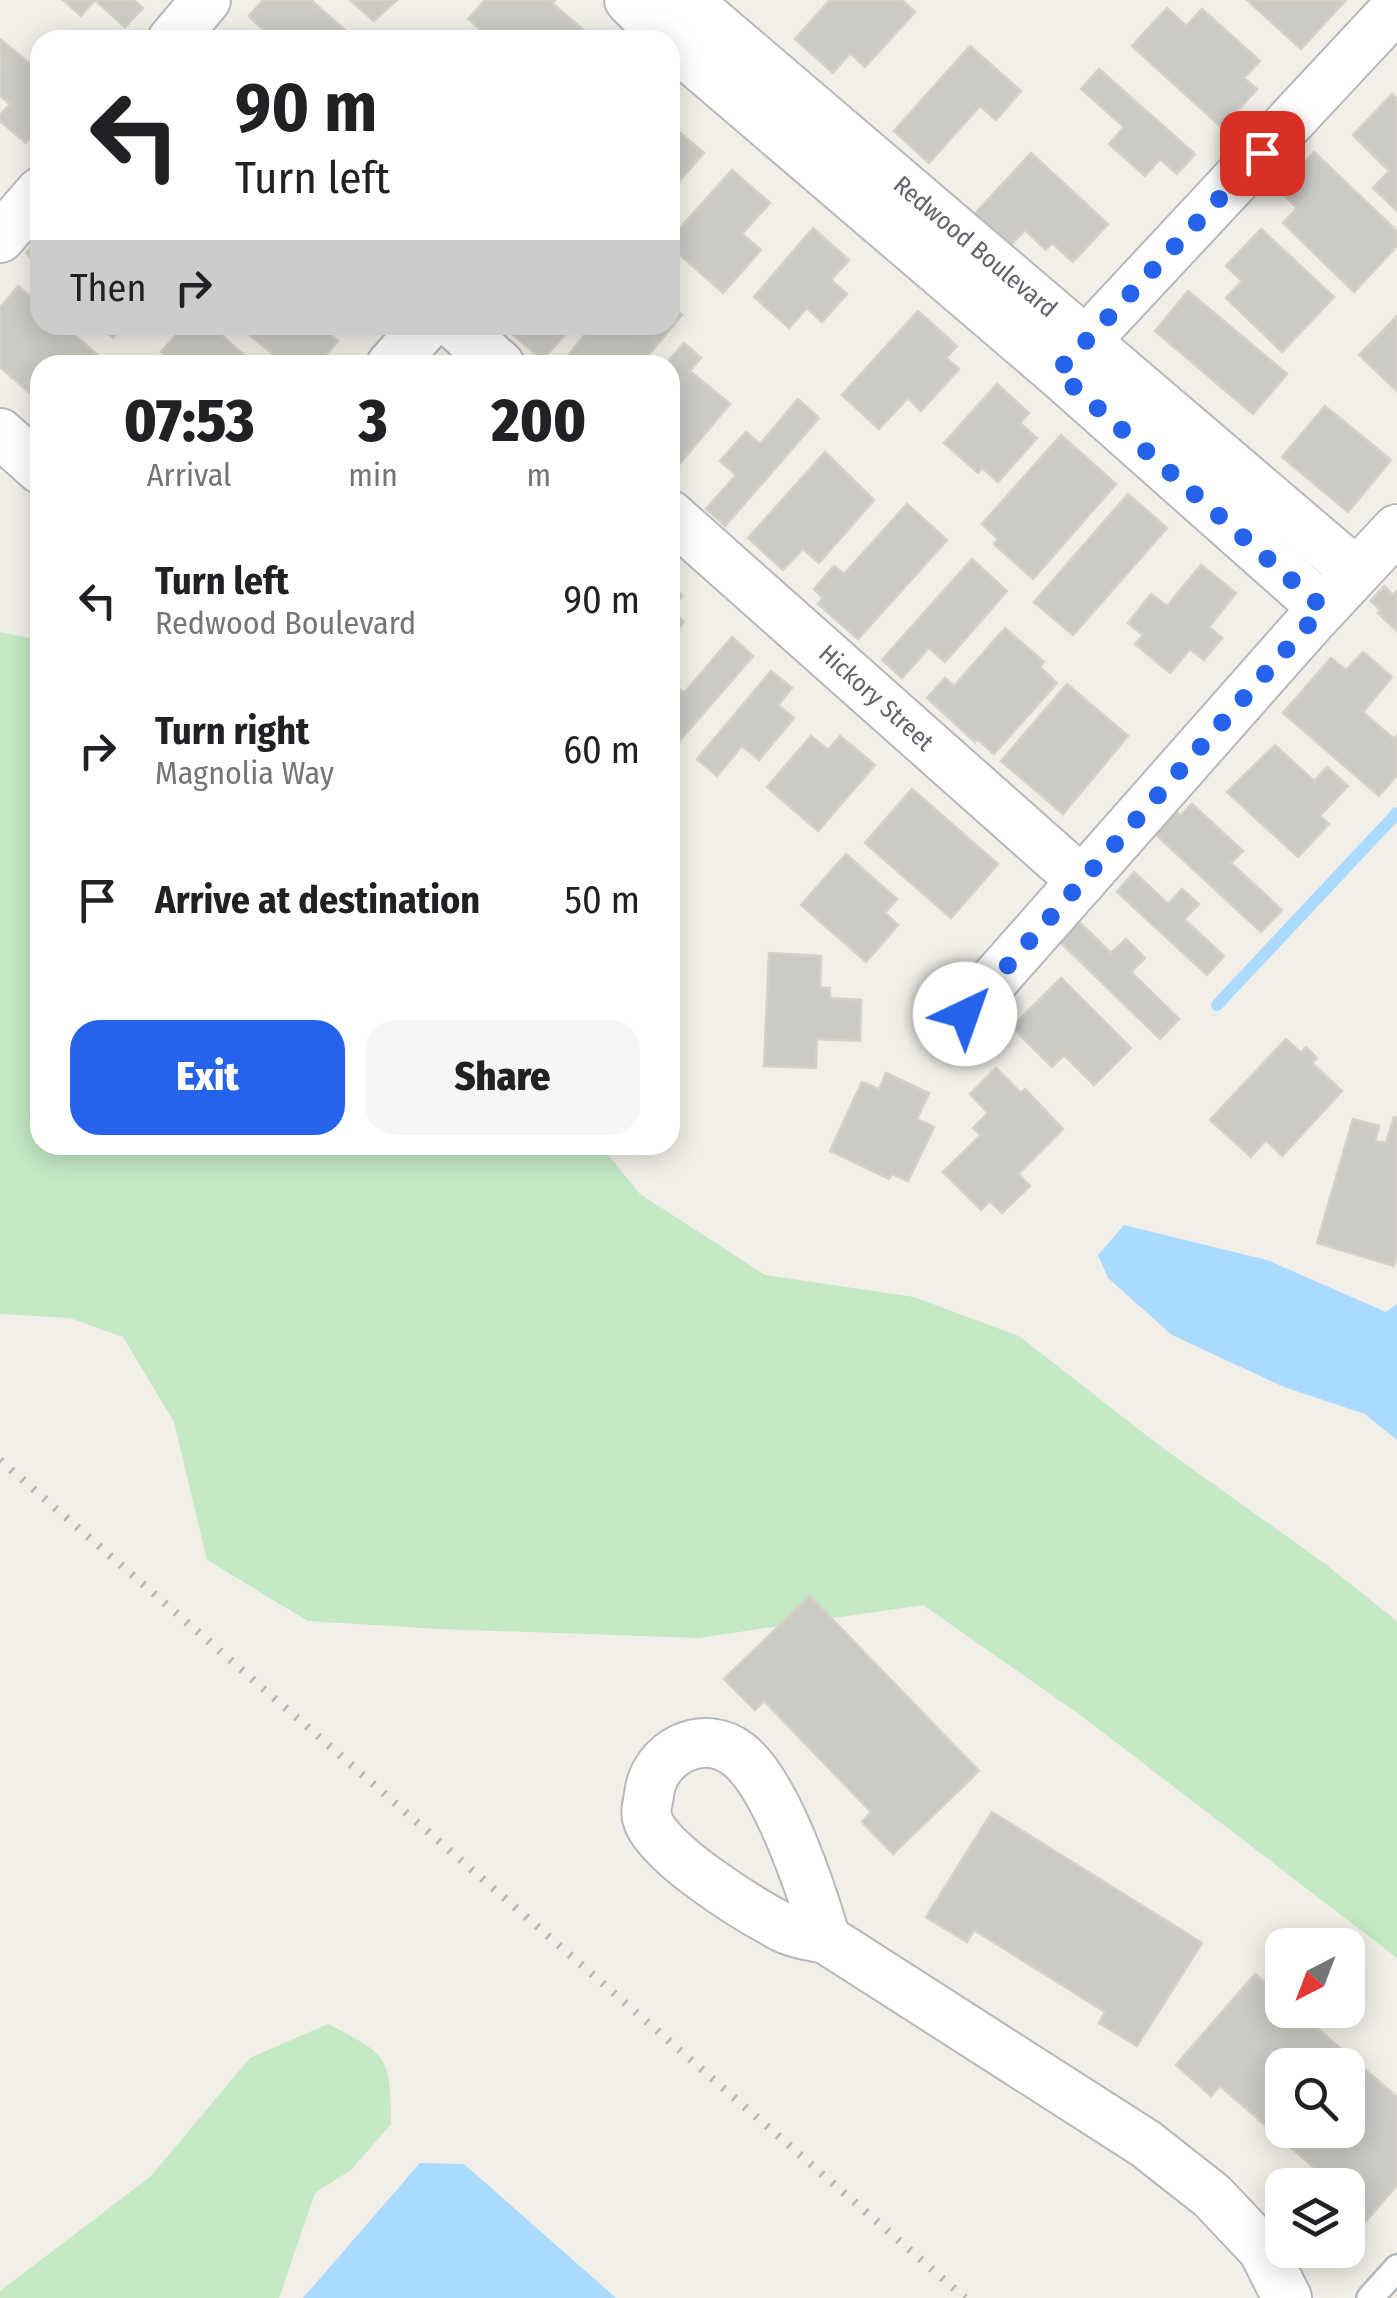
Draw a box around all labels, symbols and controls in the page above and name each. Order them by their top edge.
text: 90 m [235,66,377,150]
icon: left [70,70,200,200]
pin [1220,111,1305,196]
icon: arrive [1235,126,1290,181]
text: Turn left [235,151,390,205]
street label: Redwood Boulevard [887,170,1063,324]
icon: right [166,260,221,315]
text: Then [70,265,146,311]
text: 07:53 [124,385,255,457]
text: 3 [359,385,388,457]
text: 200 [492,385,586,457]
text: Arrival [147,456,232,494]
text: min [348,456,398,494]
text: m [527,456,551,494]
text: Turn left [155,558,289,604]
icon: left [70,573,125,628]
text: 90 m [564,577,640,623]
text: Redwood Boulevard [155,604,416,642]
street label: Hickory Street [812,639,940,758]
text: Turn right [155,708,309,754]
icon: right [70,723,125,778]
text: 60 m [563,727,640,773]
text: Magnolia Way [155,754,334,792]
icon: arrive [70,873,125,928]
text: Arrive at destination [155,877,480,923]
text: 50 m [565,877,640,923]
position arrow [913,962,1017,1066]
button: Exit [70,1020,345,1135]
button: Share [365,1020,640,1135]
north arrow [1265,1928,1365,2028]
map controls [1265,1928,1365,2268]
button: search [1265,2048,1365,2148]
button: layers [1265,2168,1365,2268]

